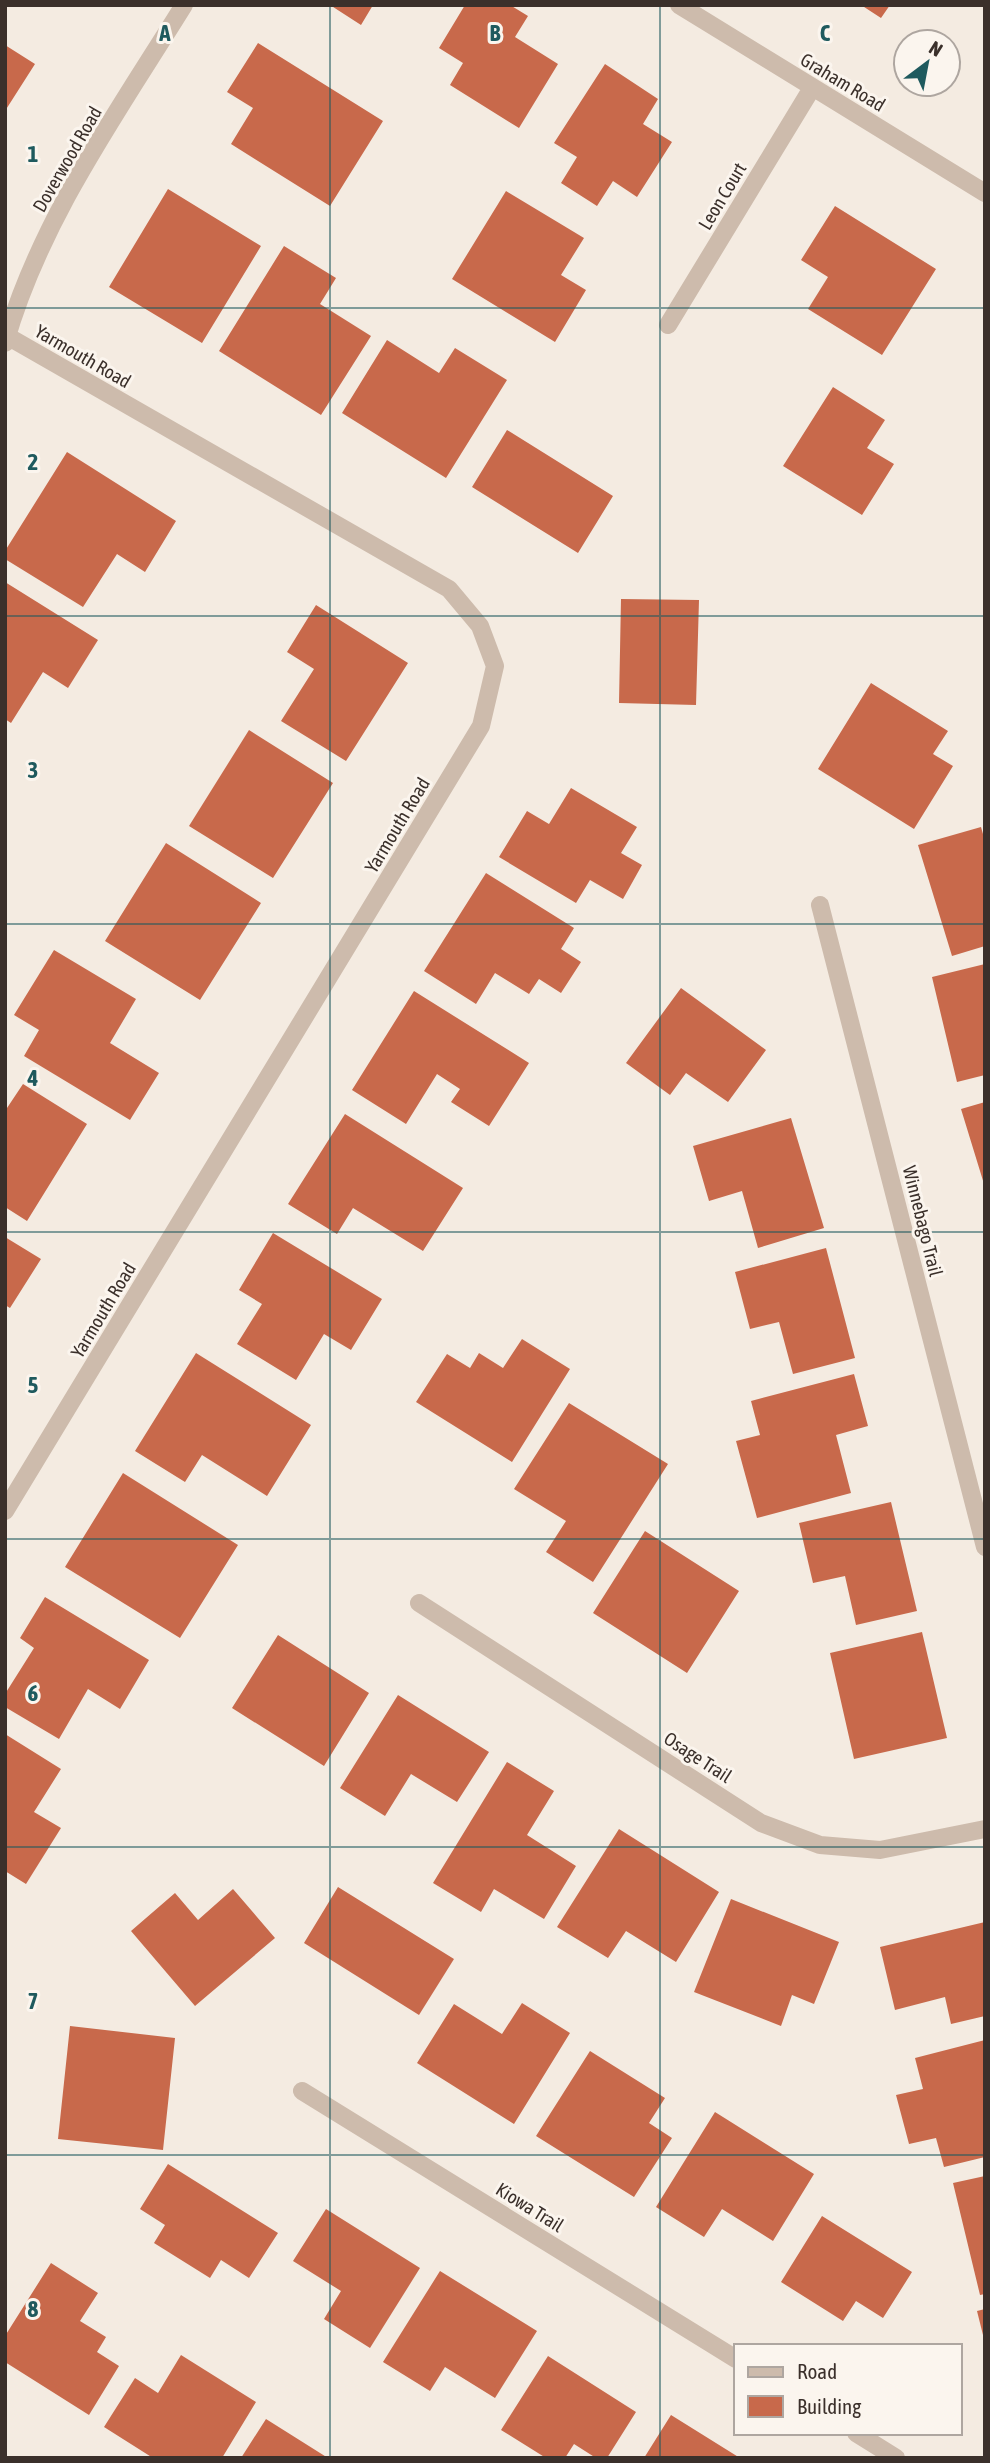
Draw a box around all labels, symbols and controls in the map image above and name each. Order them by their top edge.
text: A [158,20,171,46]
text: B [490,20,501,46]
text: C [820,20,831,46]
north arrow [892,28,962,98]
text: N [925,36,947,61]
street label: Graham Road [797,48,889,116]
street label: Doverwood Road [28,102,106,216]
text: 1 [28,141,39,167]
street label: Leon Court [693,159,751,233]
street label: Yarmouth Road [31,320,135,392]
text: 2 [28,449,38,475]
text: 3 [28,757,38,783]
street label: Yarmouth Road [360,773,434,877]
text: 4 [27,1065,39,1091]
street label: Winnebago Trail [899,1163,947,1279]
street label: Yarmouth Road [66,1258,140,1362]
text: 5 [28,1372,39,1398]
text: 6 [28,1680,39,1706]
street label: Osage Trail [660,1727,736,1787]
text: 7 [28,1988,38,2014]
street label: Kiowa Trail [492,2178,568,2236]
text: 8 [28,2296,39,2322]
legend [734,2344,962,2435]
text: Road [797,2359,837,2383]
text: Building [797,2394,861,2418]

